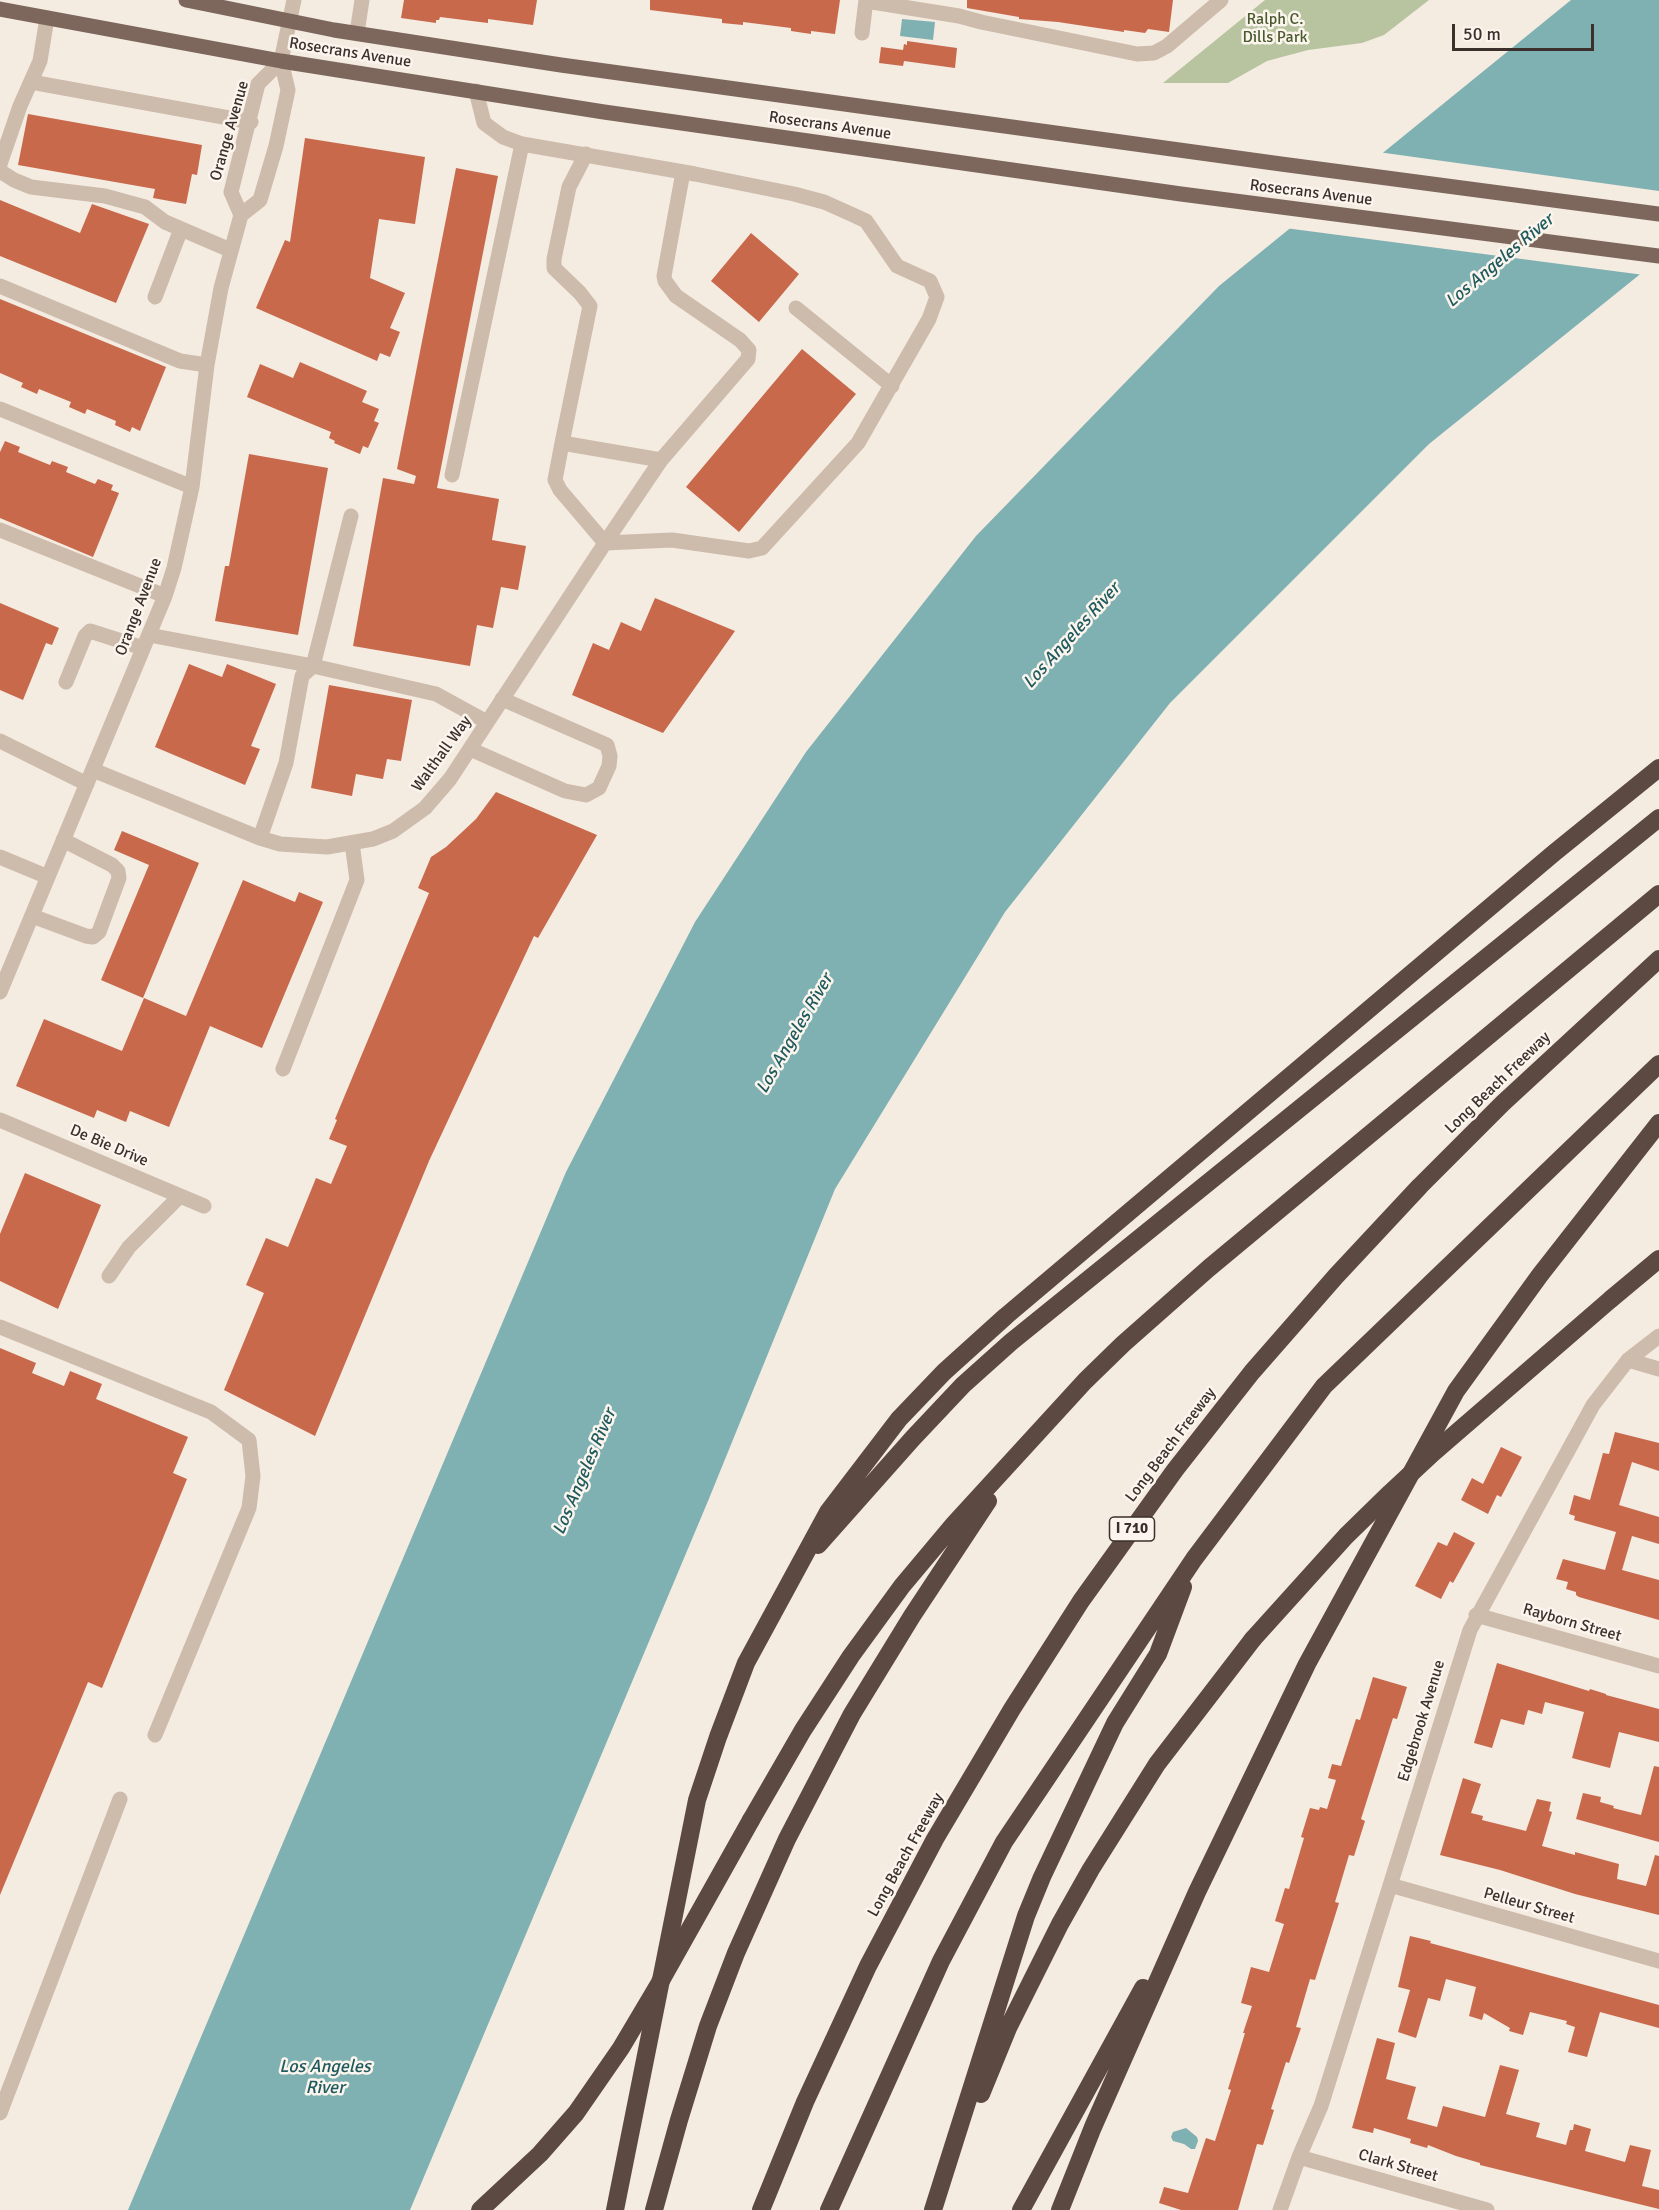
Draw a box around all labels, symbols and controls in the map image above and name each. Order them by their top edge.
park label: Ralph C. Dills Park [1242,10,1308,48]
scale bar [1455,12,1598,50]
text: 50 m [1463,23,1501,45]
street label: Rosecrans Avenue [288,34,412,72]
street label: Orange Avenue [207,79,253,183]
street label: Rosecrans Avenue [768,108,892,144]
street label: Rosecrans Avenue [1249,176,1373,210]
water label: Los Angeles River [1442,209,1558,313]
street label: Orange Avenue [112,555,166,659]
water label: Los Angeles River [1019,579,1125,693]
street label: Walthall Way [408,712,476,796]
water label: Los Angeles River [752,970,838,1098]
street label: Long Beach Freeway [1441,1028,1555,1138]
street label: De Bie Drive [67,1121,151,1171]
street label: Long Beach Freeway [1122,1384,1220,1506]
water label: Los Angeles River [549,1406,621,1538]
road number: I 710 [1110,1517,1154,1541]
street label: Rayborn Street [1521,1600,1623,1646]
street label: Edgebrook Avenue [1394,1658,1450,1784]
street label: Long Beach Freeway [864,1790,948,1920]
street label: Pelleur Street [1481,1884,1577,1928]
water label: Los Angeles River [279,2056,371,2098]
street label: Clark Street [1356,2146,1440,2186]

